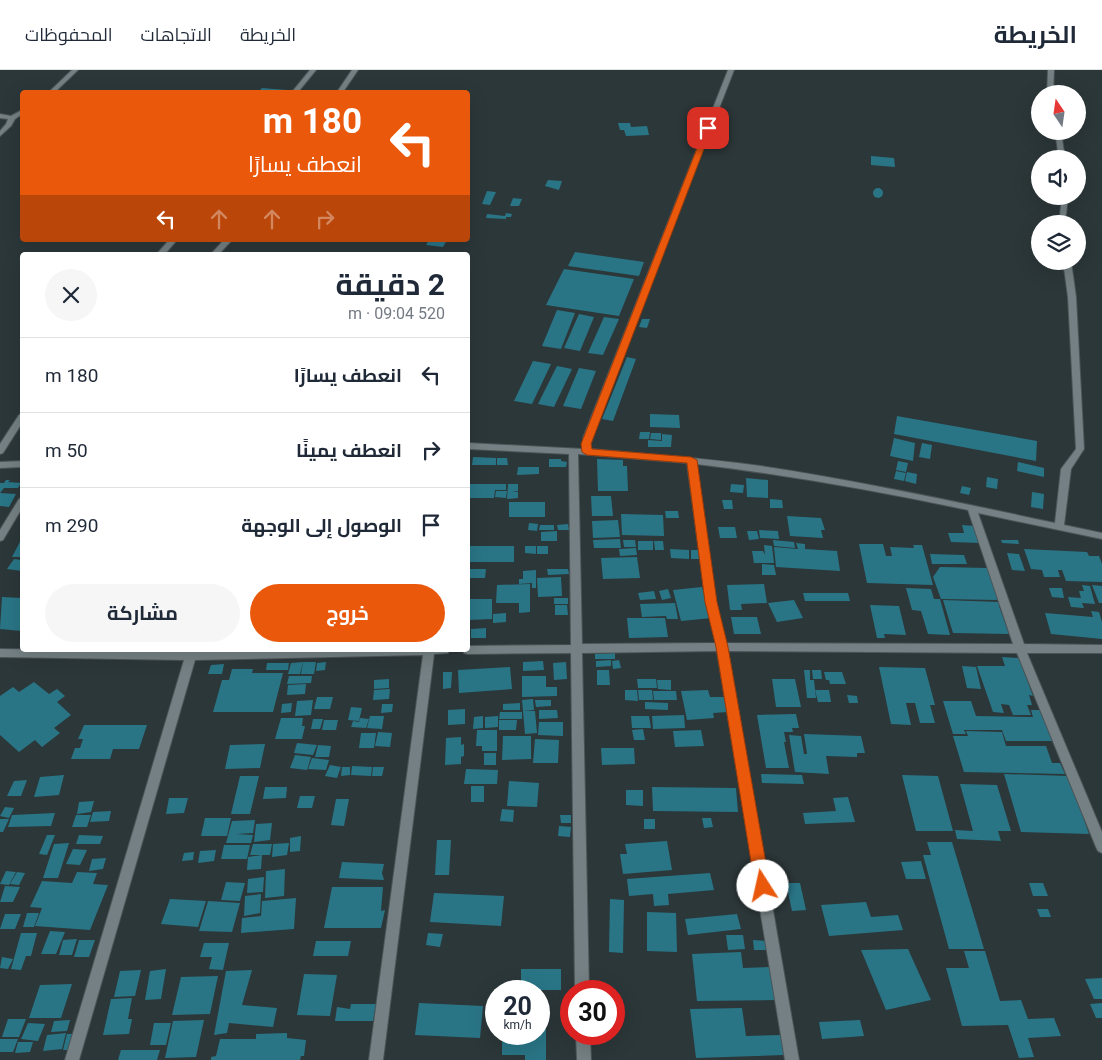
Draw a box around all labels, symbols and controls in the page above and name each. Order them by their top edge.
text: الخريطة [994,21,1077,49]
text: المحفوظات [25,24,113,45]
text: الاتجاهات [141,24,212,45]
text: الخريطة [240,24,296,45]
north arrow [1031,85,1086,140]
map controls [1031,85,1086,270]
text: 180 m [263,101,362,142]
pin [687,107,729,149]
icon: left [380,110,445,175]
icon: arrive [694,114,722,142]
button: sound [1031,150,1086,205]
text: انعطف يسارًا [248,152,362,177]
icon: left [152,205,180,233]
icon: ahead [205,205,233,233]
icon: ahead [258,205,286,233]
icon: right [311,205,339,233]
button: layers [1031,215,1086,270]
text: 2 دقيقة [336,267,445,302]
button: close [45,269,97,321]
text: 520 m · 09:04 [348,304,445,323]
icon: left [417,361,445,389]
text: 180 m [45,364,98,387]
text: انعطف يسارًا [294,364,402,387]
icon: right [417,436,445,464]
text: 50 m [45,439,88,462]
text: انعطف يمينًا [296,439,402,462]
icon: arrive [417,511,445,539]
text: 290 m [45,514,98,537]
text: الوصول إلى الوجهة [241,514,402,537]
button: مشاركة [45,584,240,642]
button: خروج [250,584,445,642]
position arrow [736,859,788,911]
speed limit sign: 30 [560,980,625,1045]
text: 20 [503,992,532,1021]
text: km/h [503,1018,532,1032]

